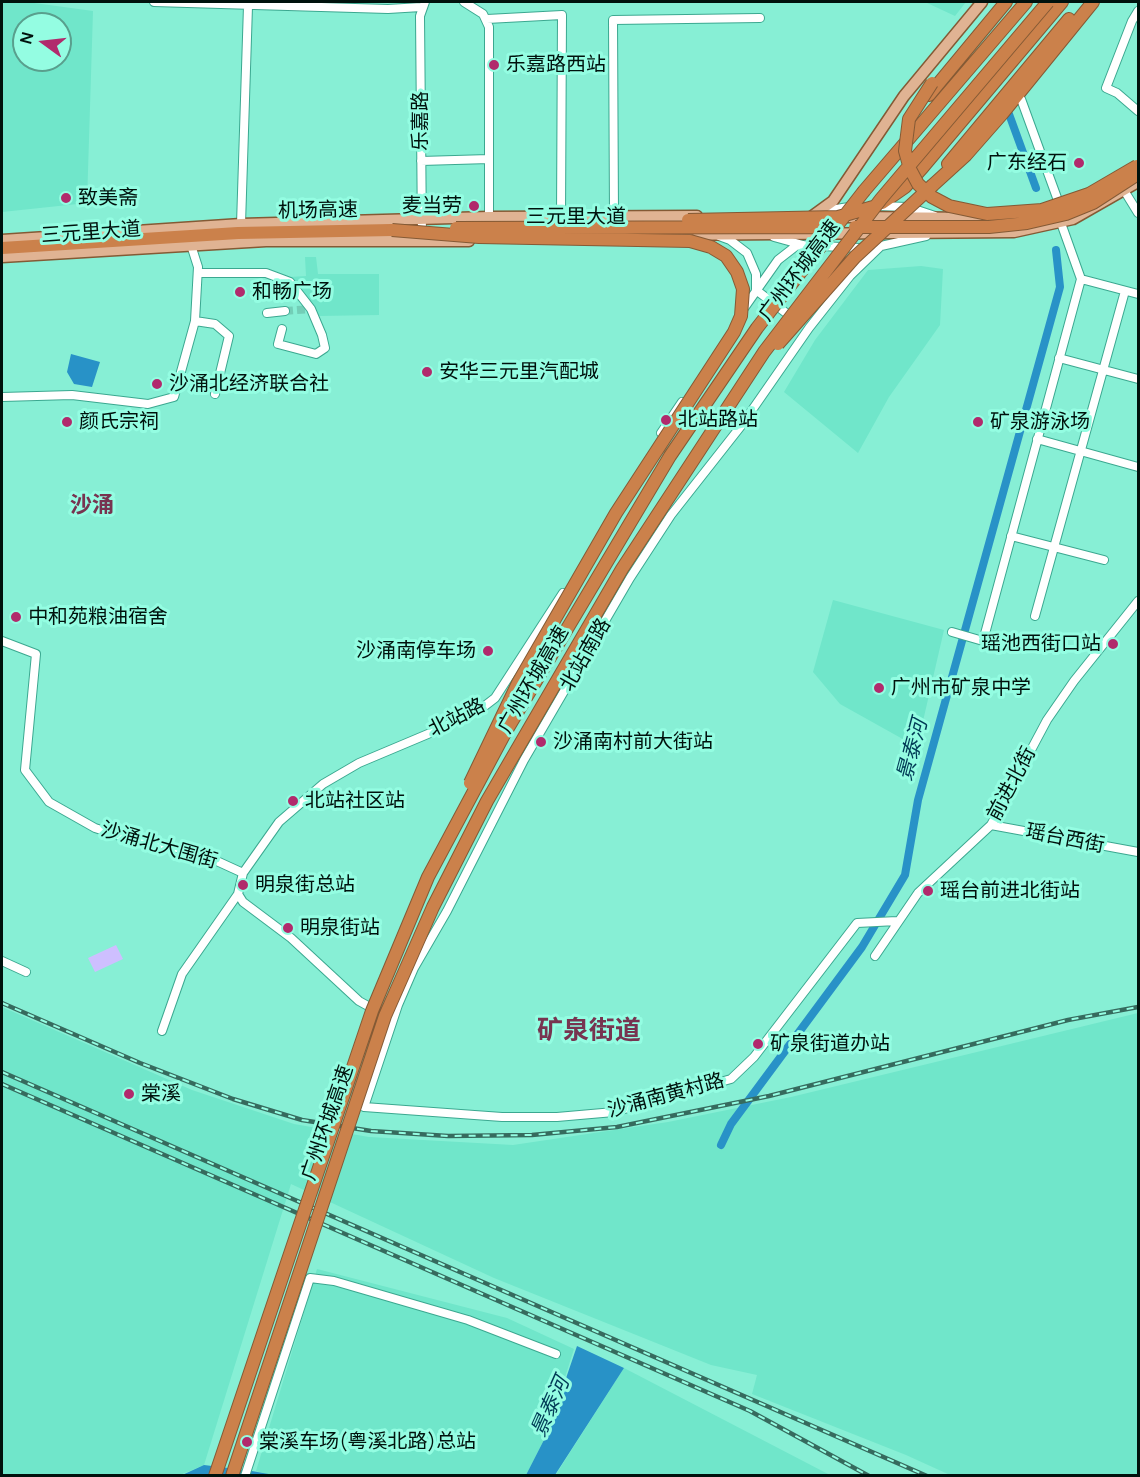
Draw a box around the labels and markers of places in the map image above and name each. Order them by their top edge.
place label: 乐嘉路西站 [506,53,606,77]
marker: 乐嘉路西站 [487,58,501,72]
place label: 广东经石 [987,151,1067,175]
marker: 广东经石 [1072,156,1086,170]
place label: 致美斋 [78,186,138,210]
marker: 致美斋 [59,191,73,205]
place label: 麦当劳 [402,194,462,218]
marker: 麦当劳 [467,199,481,213]
place label: 和畅广场 [252,280,332,304]
marker: 和畅广场 [233,285,247,299]
place label: 安华三元里汽配城 [439,360,599,384]
marker: 安华三元里汽配城 [420,365,434,379]
place label: 沙涌北经济联合社 [169,372,329,396]
marker: 沙涌北经济联合社 [150,377,164,391]
place label: 北站路站 [678,408,758,432]
place label: 颜氏宗祠 [79,410,159,434]
place label: 矿泉游泳场 [990,410,1090,434]
marker: 北站路站 [659,413,673,427]
marker: 颜氏宗祠 [60,415,74,429]
marker: 矿泉游泳场 [971,415,985,429]
place label: 中和苑粮油宿舍 [28,605,168,629]
marker: 中和苑粮油宿舍 [9,610,23,624]
place label: 瑶池西街口站 [981,632,1101,656]
marker: 瑶池西街口站 [1106,637,1120,651]
place label: 沙涌南停车场 [356,639,476,663]
marker: 沙涌南停车场 [481,644,495,658]
place label: 广州市矿泉中学 [891,676,1031,700]
marker: 广州市矿泉中学 [872,681,886,695]
place label: 沙涌南村前大街站 [553,730,713,754]
marker: 沙涌南村前大街站 [534,735,548,749]
place label: 北站社区站 [305,789,405,813]
marker: 北站社区站 [286,794,300,808]
place label: 明泉街总站 [255,873,355,897]
marker: 明泉街总站 [236,878,250,892]
place label: 瑶台前进北街站 [940,879,1080,903]
marker: 瑶台前进北街站 [921,884,935,898]
place label: 明泉街站 [300,916,380,940]
marker: 明泉街站 [281,921,295,935]
place label: 矿泉街道办站 [770,1032,890,1056]
marker: 矿泉街道办站 [751,1037,765,1051]
place label: 棠溪 [141,1082,181,1106]
marker: 棠溪 [122,1087,136,1101]
place label: 棠溪车场(粤溪北路)总站 [259,1430,476,1454]
marker: 棠溪车场(粤溪北路)总站 [240,1435,254,1449]

